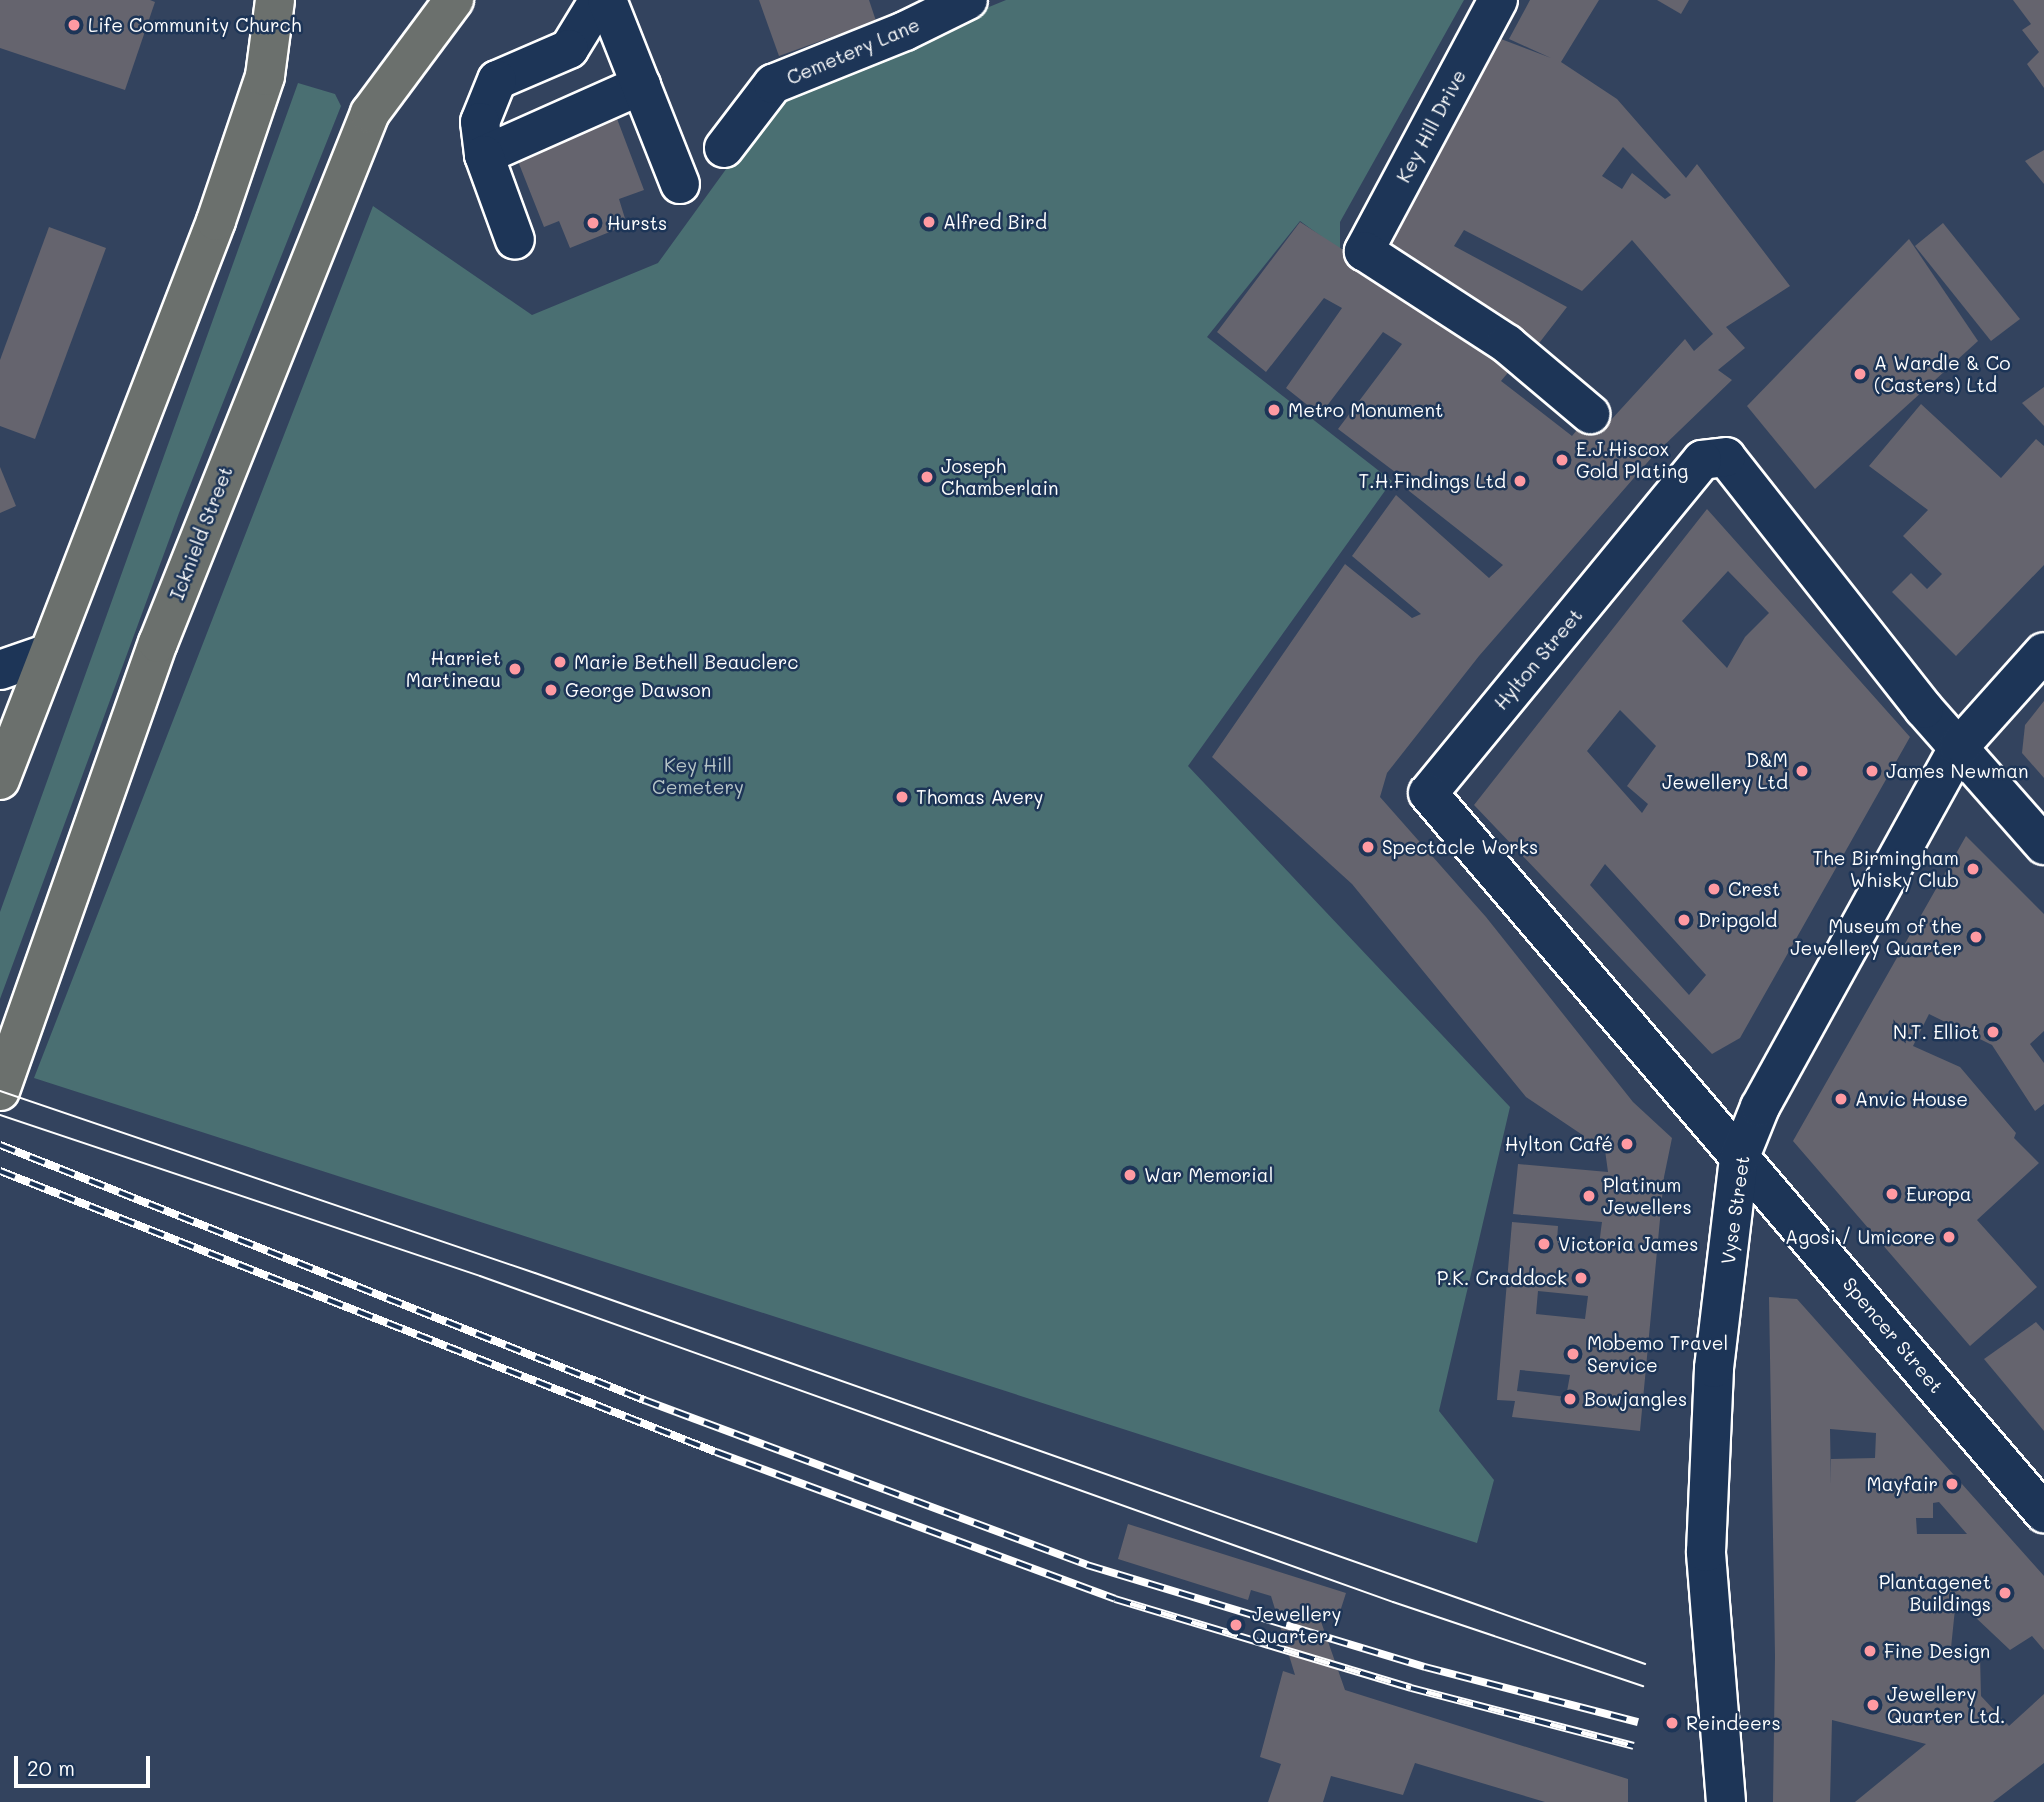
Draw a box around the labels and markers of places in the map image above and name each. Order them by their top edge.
place label: Life Community Church [88,14,301,36]
marker: Life Community Church [66,17,82,33]
place label: Alfred Bird [943,211,1047,233]
place label: Hursts [607,212,667,234]
marker: Alfred Bird [921,214,937,230]
marker: Hursts [585,215,601,231]
place label: A Wardle & Co (Casters) Ltd [1874,352,2011,396]
marker: A Wardle & Co (Casters) Ltd [1852,366,1868,382]
place label: Metro Monument [1288,399,1443,421]
marker: Metro Monument [1266,402,1282,418]
place label: E.J.Hiscox Gold Plating [1576,438,1688,482]
marker: E.J.Hiscox Gold Plating [1554,452,1570,468]
place label: Joseph Chamberlain [941,455,1059,499]
marker: Joseph Chamberlain [919,469,935,485]
place label: T.H.Findings Ltd [1359,470,1506,492]
marker: T.H.Findings Ltd [1512,473,1528,489]
place label: Harriet Martineau [406,647,501,691]
place label: Marie Bethell Beauclerc [574,651,798,673]
marker: Marie Bethell Beauclerc [552,654,568,670]
marker: Harriet Martineau [507,661,523,677]
place label: George Dawson [565,679,711,701]
marker: George Dawson [543,682,559,698]
place label: D&M Jewellery Ltd [1662,749,1788,793]
place label: James Newman [1886,760,2029,782]
marker: D&M Jewellery Ltd [1794,763,1810,779]
marker: James Newman [1864,763,1880,779]
place label: Thomas Avery [916,786,1043,808]
marker: Thomas Avery [894,789,910,805]
place label: Spectacle Works [1382,836,1538,858]
marker: Spectacle Works [1360,839,1376,855]
place label: The Birmingham Whisky Club [1813,847,1959,891]
marker: The Birmingham Whisky Club [1965,861,1981,877]
place label: Crest [1728,878,1780,900]
marker: Crest [1706,881,1722,897]
place label: Dripgold [1698,909,1777,931]
marker: Dripgold [1676,912,1692,928]
place label: Museum of the Jewellery Quarter [1790,915,1962,959]
marker: Museum of the Jewellery Quarter [1968,929,1984,945]
place label: N.T. Elliot [1893,1021,1979,1043]
marker: N.T. Elliot [1985,1024,2001,1040]
place label: Anvic House [1855,1088,1968,1110]
marker: Anvic House [1833,1091,1849,1107]
place label: Hylton Café [1505,1133,1613,1155]
marker: Hylton Café [1619,1136,1635,1152]
place label: War Memorial [1144,1164,1273,1186]
marker: War Memorial [1122,1167,1138,1183]
place label: Platinum Jewellers [1603,1174,1692,1218]
place label: Europa [1906,1183,1972,1205]
marker: Europa [1884,1186,1900,1202]
marker: Platinum Jewellers [1581,1188,1597,1204]
place label: Agosi / Umicore [1785,1226,1935,1248]
marker: Agosi / Umicore [1941,1229,1957,1245]
place label: Victoria James [1558,1233,1699,1255]
marker: Victoria James [1536,1236,1552,1252]
place label: P.K. Craddock [1437,1267,1567,1289]
marker: P.K. Craddock [1573,1270,1589,1286]
place label: Mobemo Travel Service [1587,1332,1728,1376]
marker: Mobemo Travel Service [1565,1346,1581,1362]
place label: Bowjangles [1584,1388,1687,1410]
marker: Bowjangles [1562,1391,1578,1407]
place label: Mayfair [1867,1473,1938,1495]
marker: Mayfair [1944,1476,1960,1492]
place label: Plantagenet Buildings [1879,1571,1991,1615]
marker: Plantagenet Buildings [1997,1585,2013,1601]
place label: Jewellery Quarter [1252,1603,1341,1647]
marker: Jewellery Quarter [1226,1615,1246,1635]
place label: Fine Design [1884,1640,1990,1662]
marker: Fine Design [1862,1643,1878,1659]
place label: Jewellery Quarter Ltd. [1887,1683,2005,1727]
marker: Jewellery Quarter Ltd. [1865,1697,1881,1713]
place label: Reindeers [1686,1712,1781,1734]
marker: Reindeers [1664,1715,1680,1731]

